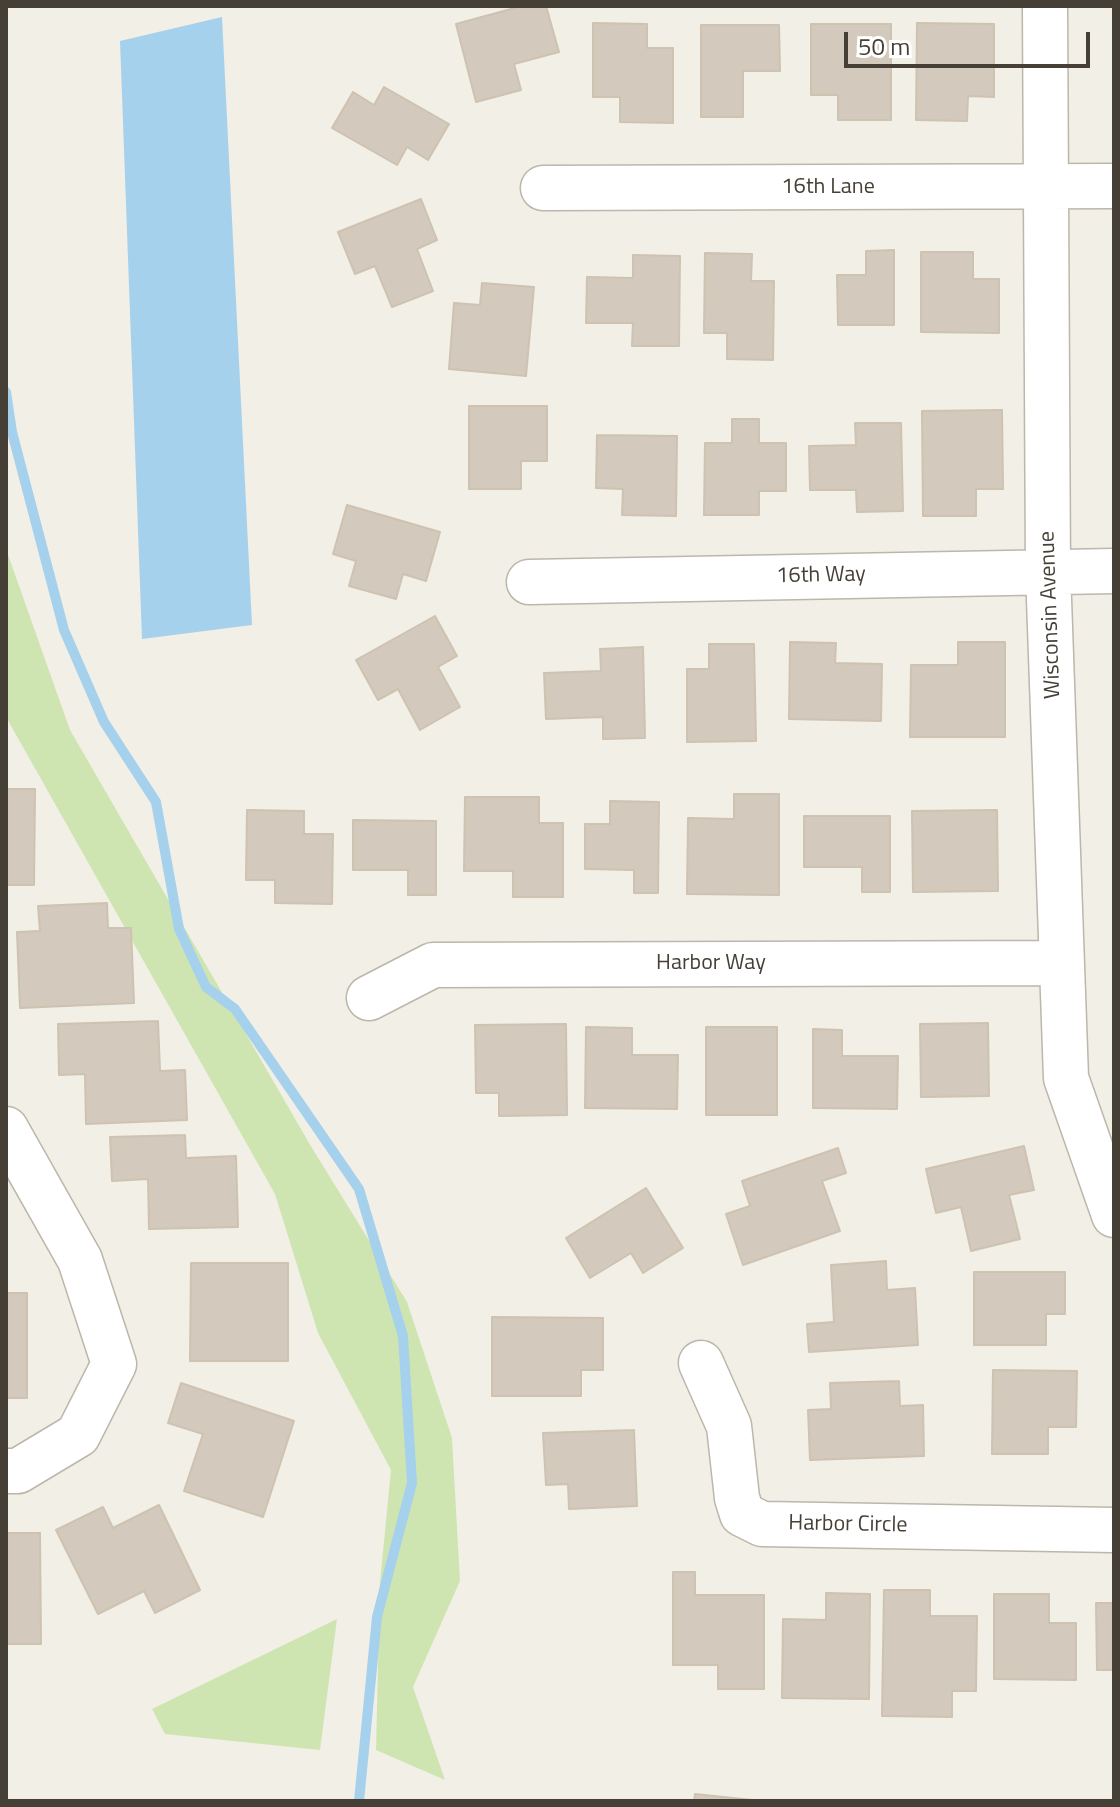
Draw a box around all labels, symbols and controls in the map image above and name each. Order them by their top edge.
scale bar [848,16,1094,66]
text: 50 m [858,28,910,64]
street label: 16th Lane [781,175,875,201]
street label: Wisconsin Avenue [1035,531,1067,699]
street label: 16th Way [776,562,866,590]
street label: Harbor Way [656,951,766,977]
street label: Harbor Circle [788,1511,908,1539]

